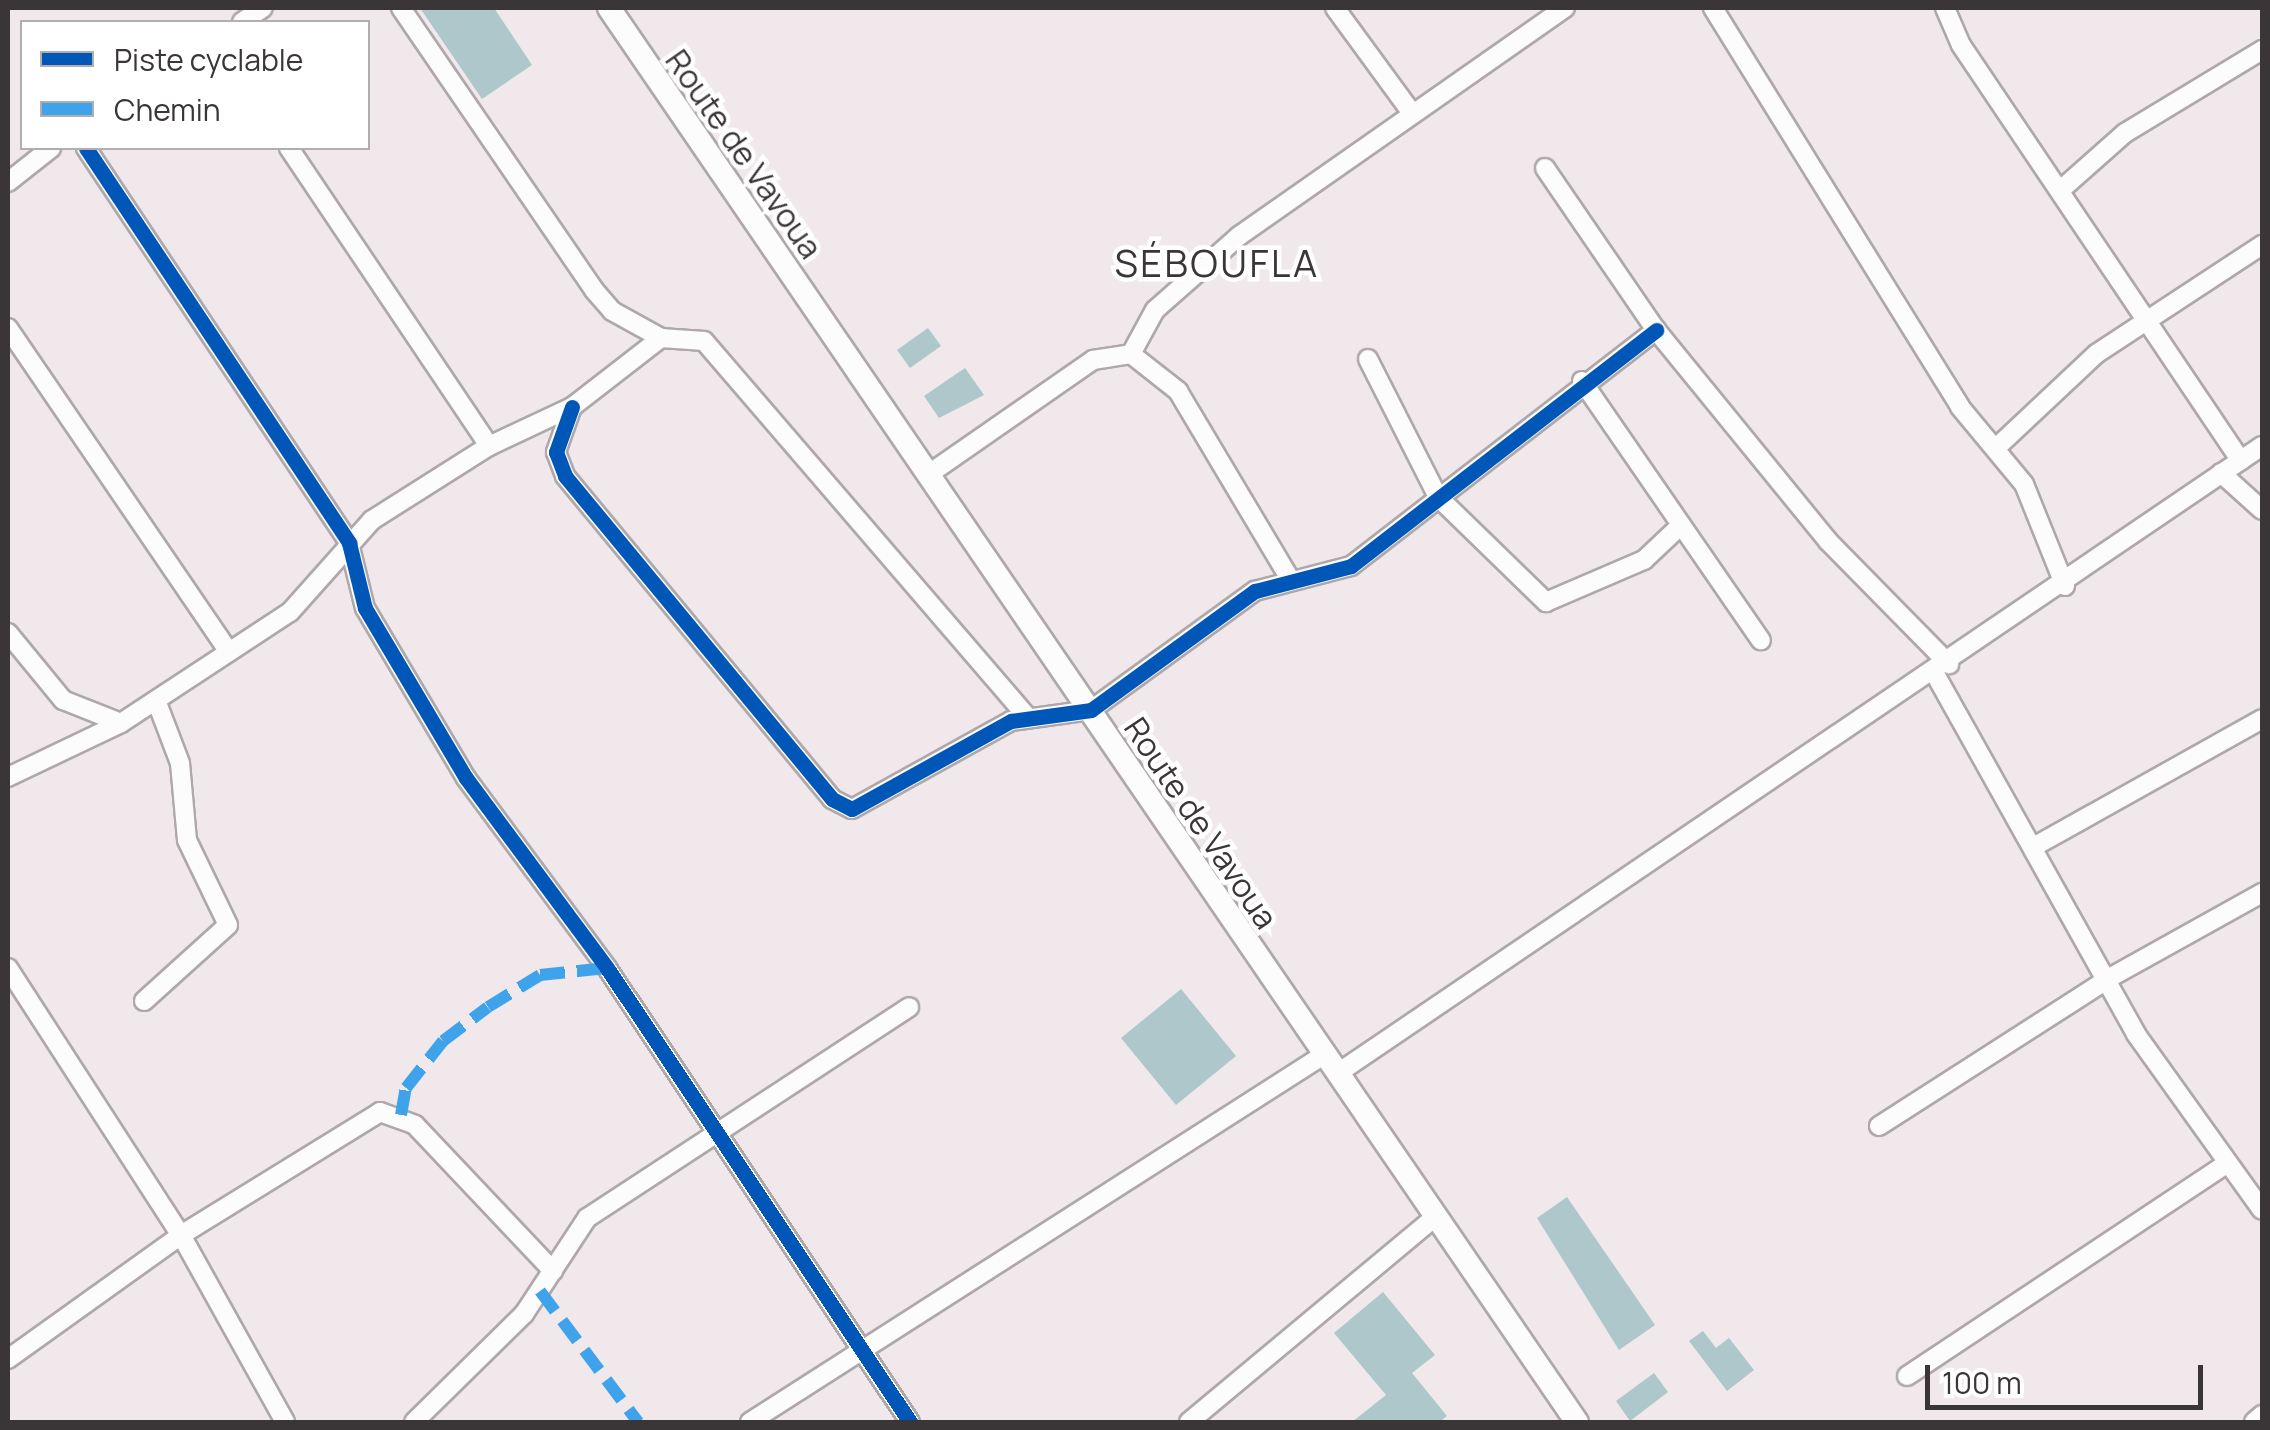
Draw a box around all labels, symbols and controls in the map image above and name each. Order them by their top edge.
legend [20,20,370,150]
text: Piste cyclable [114,39,303,80]
street label: Route de Vavoua [658,42,830,266]
text: Chemin [114,89,221,130]
district label: SÉBOUFLA [1114,240,1320,286]
street label: Route de Vavoua [1116,710,1286,936]
scale bar [1930,1345,2208,1407]
text: 100 m [1942,1362,2022,1403]

